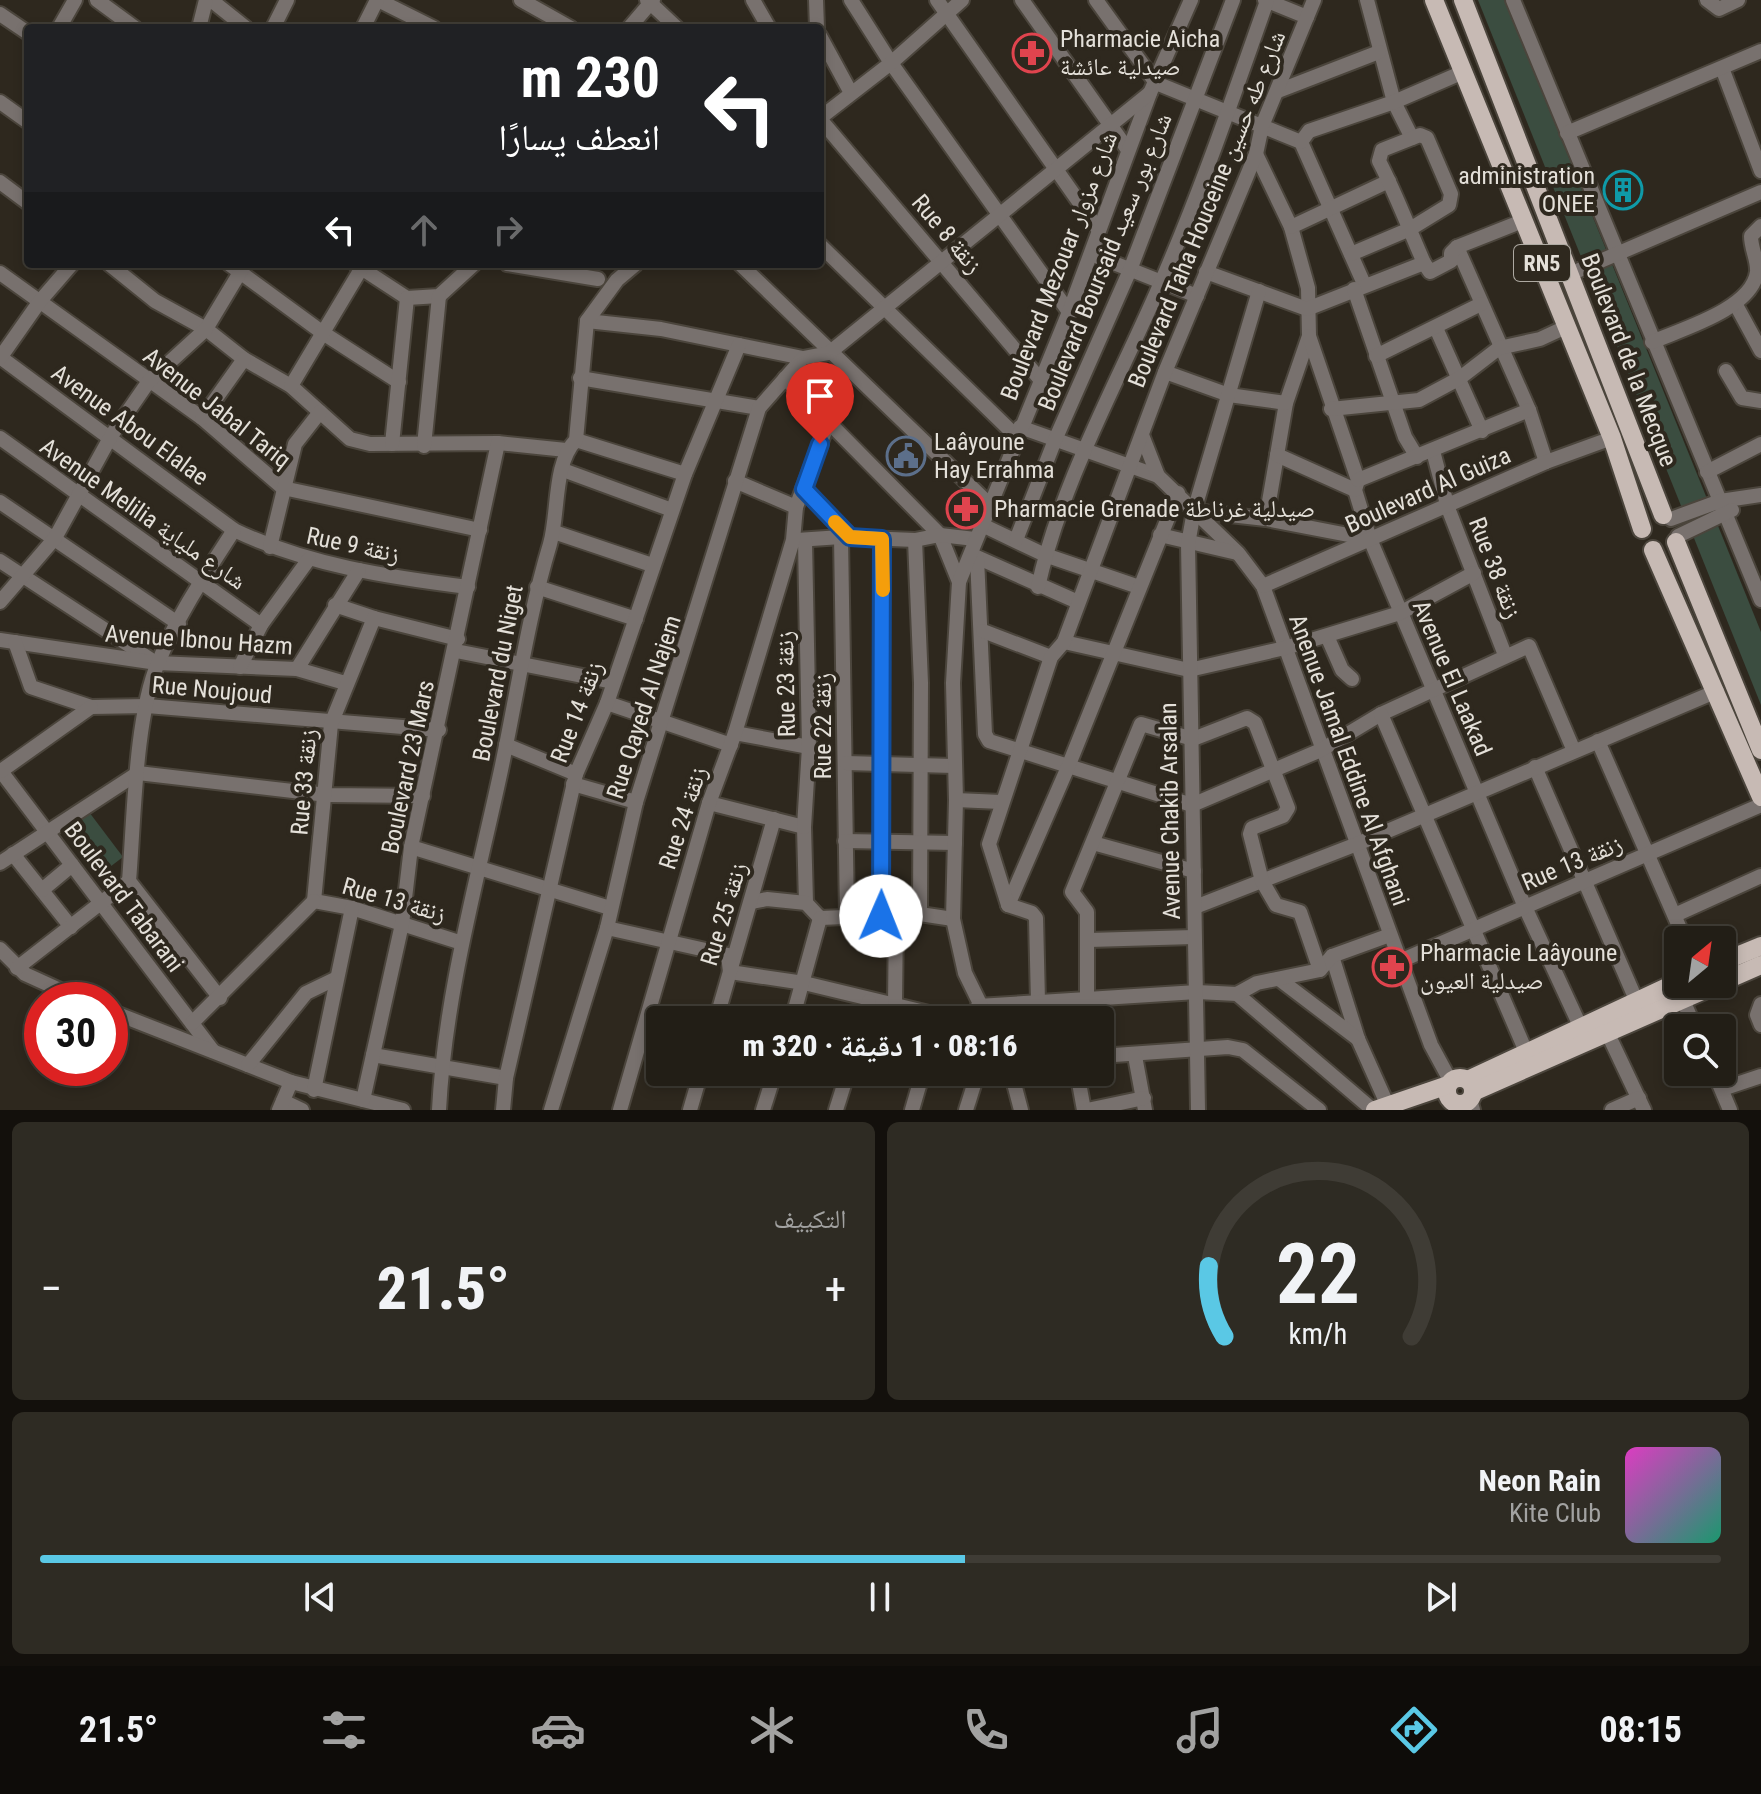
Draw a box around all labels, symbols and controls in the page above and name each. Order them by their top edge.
place label: Pharmacie Aicha صيدلية عائشة [1060,25,1220,81]
street label: Boulevard Taha Houceine شارع طه حسين [1122,27,1292,392]
pharmacy icon: Pharmacie Aicha صيدلية عائشة [1011,32,1053,74]
text: 230 m [521,45,660,111]
icon: left [688,56,792,160]
street label: Boulevard Boursaid شارع بور سعيد [1032,109,1179,415]
text: انعطف يسارًا [499,117,660,159]
street label: Boulevard Mezouar شارع مزوار [995,128,1124,404]
place label: administration ONEE [1458,162,1595,218]
building icon: administration ONEE [1602,169,1644,211]
street label: Rue 8 زنقة [906,189,988,279]
icon: left [318,208,362,252]
icon: ahead [402,208,446,252]
icon: right [486,208,530,252]
road number: RN5 [1514,245,1570,281]
street label: Boulevard de la Mecque [1575,250,1683,470]
street label: Avenue Jabal Tariq [138,342,296,474]
street label: Avenue Abou Elalae [46,359,214,491]
pin [786,362,854,444]
icon: arrive [798,374,842,418]
place label: Laâyoune Hay Errahma [934,428,1054,484]
street label: Avenue Melilia شارع ملياية [34,432,251,596]
public building icon: Laâyoune Hay Errahma [885,435,927,477]
street label: Boulevard Al Guiza [1341,441,1515,539]
pharmacy icon: Pharmacie Grenade صيدلية غرناطة [945,488,987,530]
place label: Pharmacie Grenade صيدلية غرناطة [994,495,1315,523]
street label: Rue 38 زنقة [1463,513,1527,623]
street label: Rue 9 زنقة [304,521,402,569]
street label: Boulevard du Niget [467,582,529,764]
street label: Avenue El Laakad [1407,596,1497,760]
street label: Anenue Jamal Eddine Al Afghani [1283,611,1415,909]
street label: Rue Qayed Al Najem [601,612,687,802]
street label: Avenue Ibnou Hazm [104,619,294,661]
street label: Rue 23 زنقة [771,631,801,737]
street label: Rue 14 زنقة [545,657,609,767]
street label: Rue Noujoud [151,671,273,709]
street label: Rue 22 زنقة [809,673,837,779]
street label: Boulevard 23 Mars [376,678,440,856]
street label: Avenue Chakib Arsalan [1154,702,1186,920]
street label: Rue 33 زنقة [285,728,323,836]
street label: Rue 24 زنقة [653,763,713,873]
street label: Boulevard Tabarani [59,817,189,977]
street label: Rue 13 زنقة [1518,829,1626,897]
street label: Rue 25 زنقة [695,859,753,969]
street label: Rue 13 زنقة [339,872,449,928]
position arrow [839,874,923,958]
north arrow [1664,926,1736,998]
map controls [1664,926,1736,1086]
place label: Pharmacie Laâyoune صيدلية العيون [1420,939,1617,995]
pharmacy icon: Pharmacie Laâyoune صيدلية العيون [1371,946,1413,988]
speed limit sign: 30 [24,982,128,1086]
button: search [1664,1014,1736,1086]
text: 08:16 · 1 دقيقة · 320 m [743,1028,1017,1063]
text: التكييف [774,1204,847,1234]
text: 22 [1276,1226,1360,1323]
text: 21.5° [377,1253,510,1324]
text: − [40,1263,62,1315]
text: + [825,1263,846,1315]
text: km/h [1288,1317,1347,1351]
text: Neon Rain [1479,1463,1601,1498]
text: Kite Club [1509,1498,1601,1528]
icon: previous [298,1575,342,1619]
icon: pause [858,1575,902,1619]
icon: next [1419,1575,1463,1619]
icon: filters [316,1702,372,1758]
icon: car [530,1702,586,1758]
icon: climate [744,1702,800,1758]
icon: phone [958,1702,1014,1758]
icon: music [1172,1702,1228,1758]
icon: directions [1386,1702,1442,1758]
text: 21.5° [79,1709,158,1751]
text: 08:15 [1599,1709,1682,1751]

